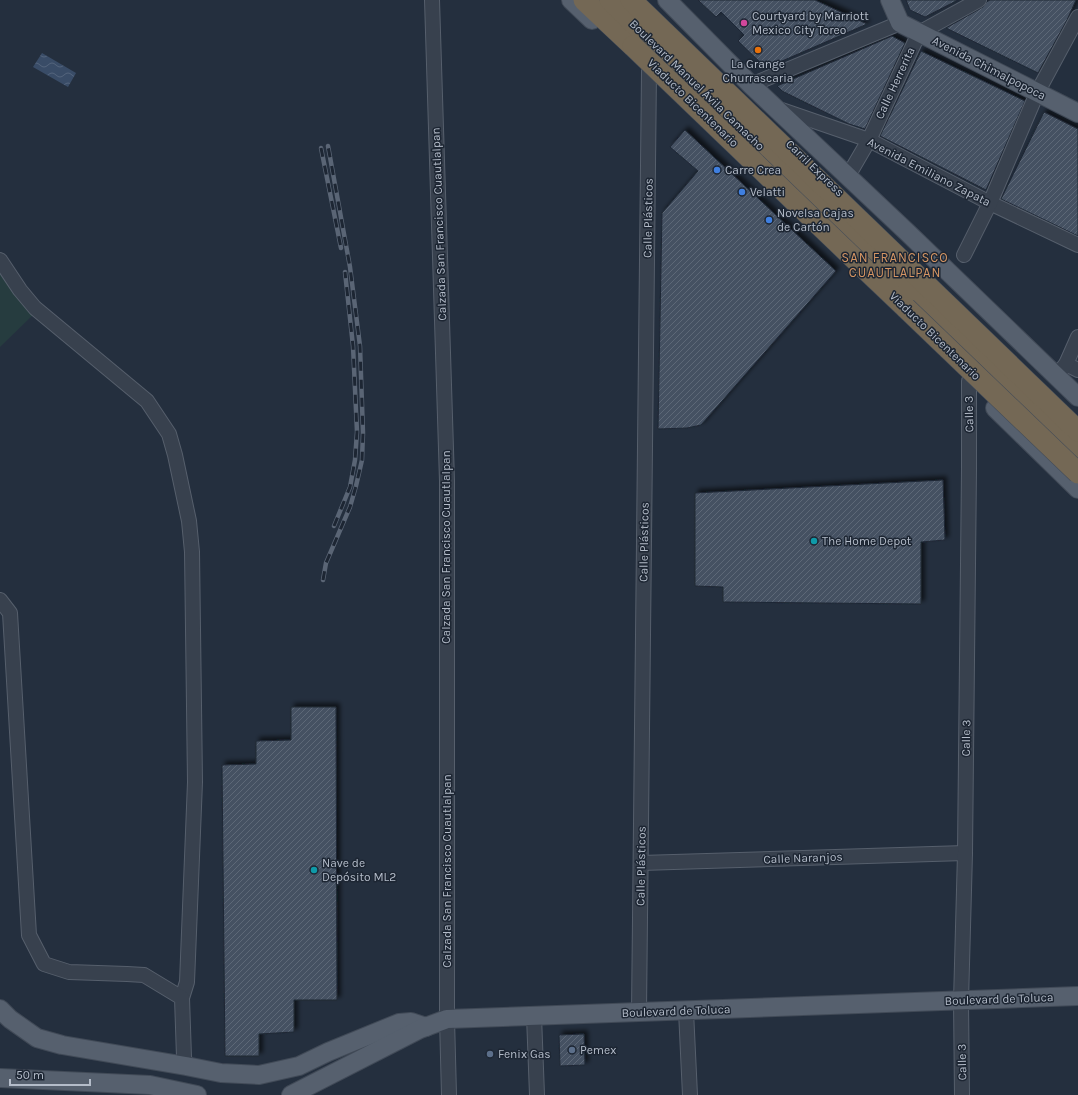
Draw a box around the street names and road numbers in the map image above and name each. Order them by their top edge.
street label: Boulevard Manuel Ávila Camacho [627,16,768,153]
street label: Avenida Chimalpopoca [930,33,1048,103]
street label: Calle Herrerita [872,45,918,121]
street label: Viaducto Bicentenario [645,56,741,150]
street label: Calzada San Francisco Cuautlalpan [429,127,449,321]
street label: Avenida Emiliano Zapata [865,135,993,209]
street label: Carril Express [783,137,847,199]
street label: Calle Plásticos [640,178,656,258]
street label: Viaducto Bicentenario [887,289,983,383]
street label: Calle 3 [962,395,976,433]
street label: Calzada San Francisco Cuautlalpan [439,450,453,644]
street label: Calle Plásticos [636,502,652,582]
street label: Calle 3 [959,719,973,757]
street label: Calzada San Francisco Cuautlalpan [440,774,454,968]
street label: Calle Plásticos [633,826,649,906]
street label: Calle Naranjos [763,850,843,866]
street label: Boulevard de Toluca [944,990,1054,1008]
street label: Boulevard de Toluca [621,1002,731,1020]
street label: Calle 3 [955,1043,969,1081]

